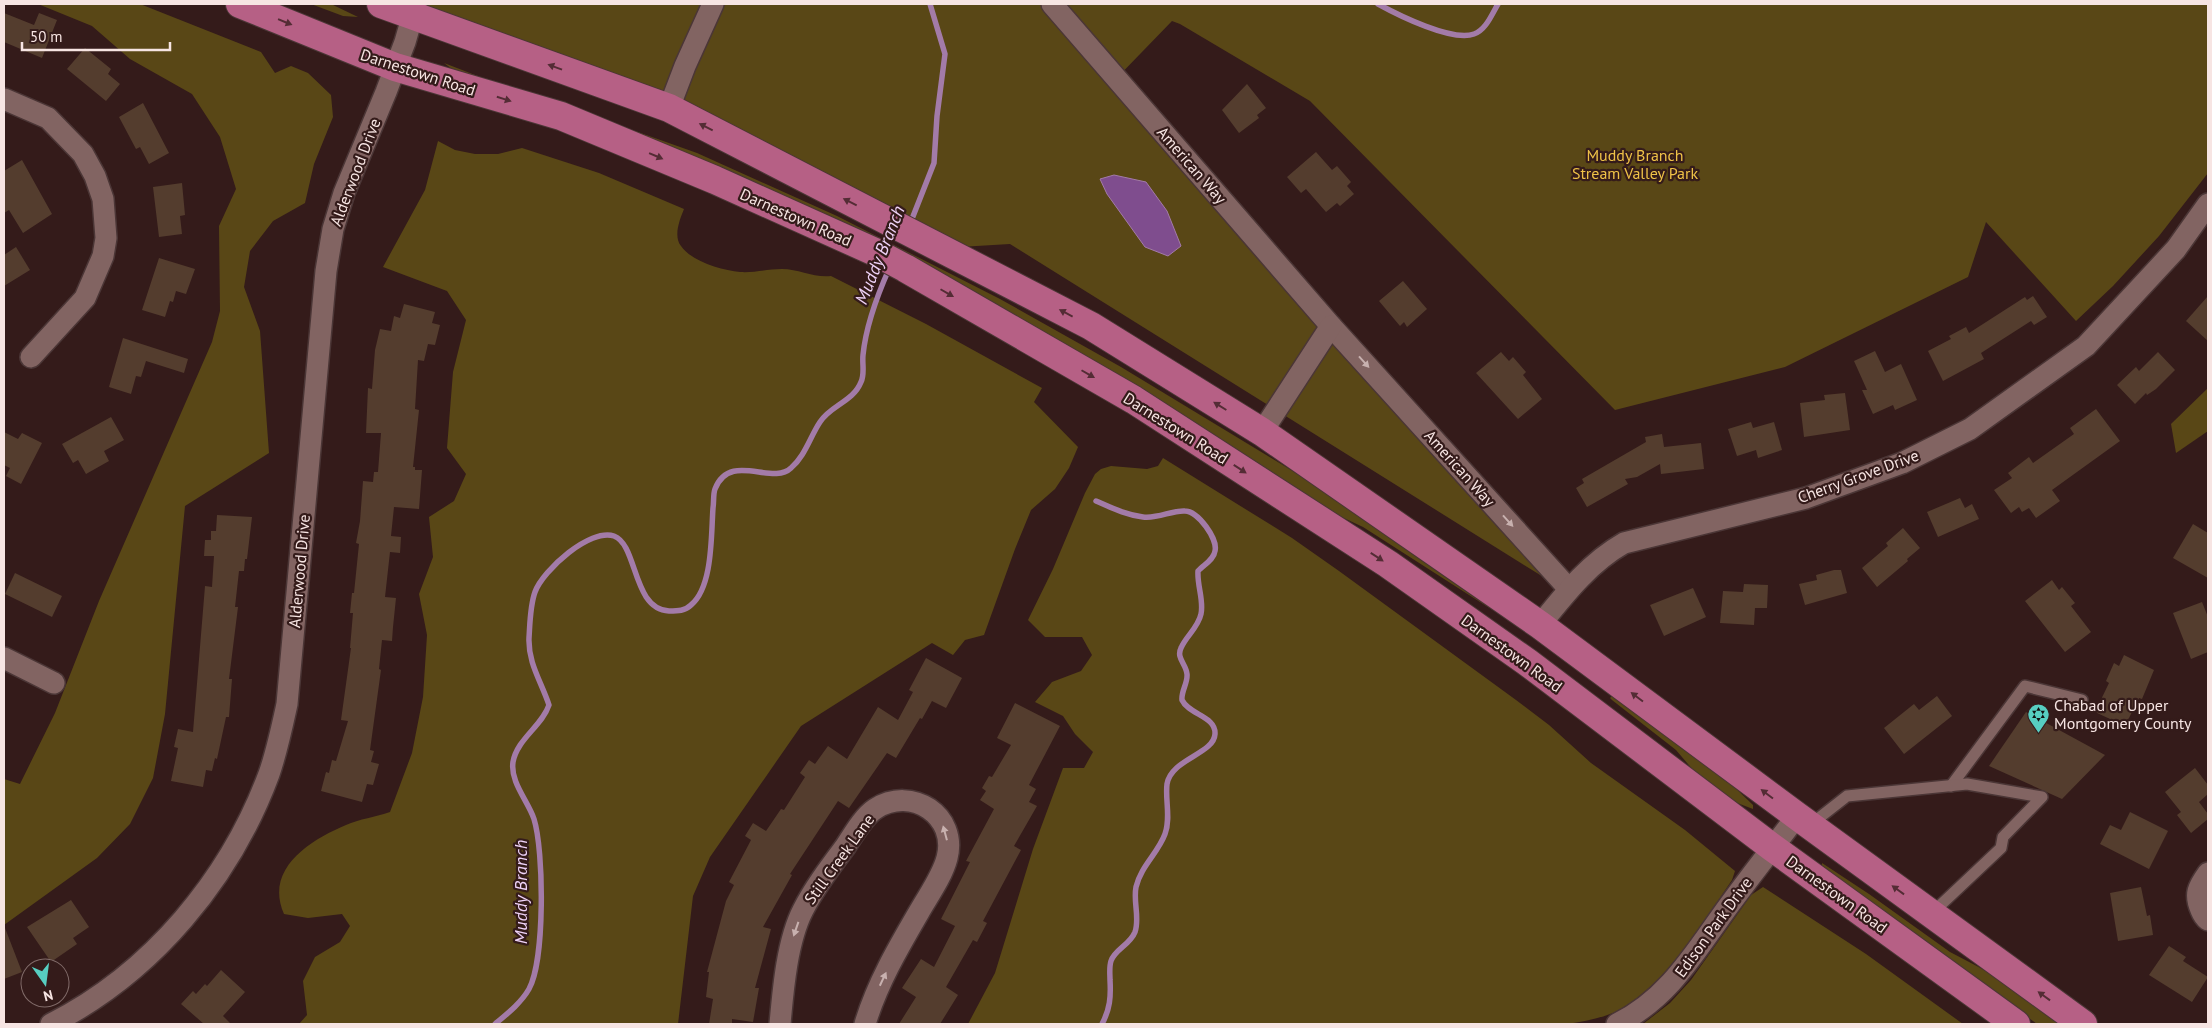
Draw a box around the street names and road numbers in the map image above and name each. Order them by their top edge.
street label: Darnestown Road [358,44,478,100]
street label: Alderwood Drive [325,115,385,229]
street label: American Way [1153,122,1231,208]
street label: Darnestown Road [737,184,855,250]
street label: Darnestown Road [1120,388,1232,468]
street label: American Way [1420,426,1500,511]
street label: Cherry Grove Drive [1795,445,1921,507]
street label: Alderwood Drive [284,514,314,628]
street label: Darnestown Road [1458,610,1566,696]
street label: Still Creek Lane [800,810,878,908]
street label: Darnestown Road [1783,851,1891,937]
street label: Edison Park Drive [1670,873,1756,981]

